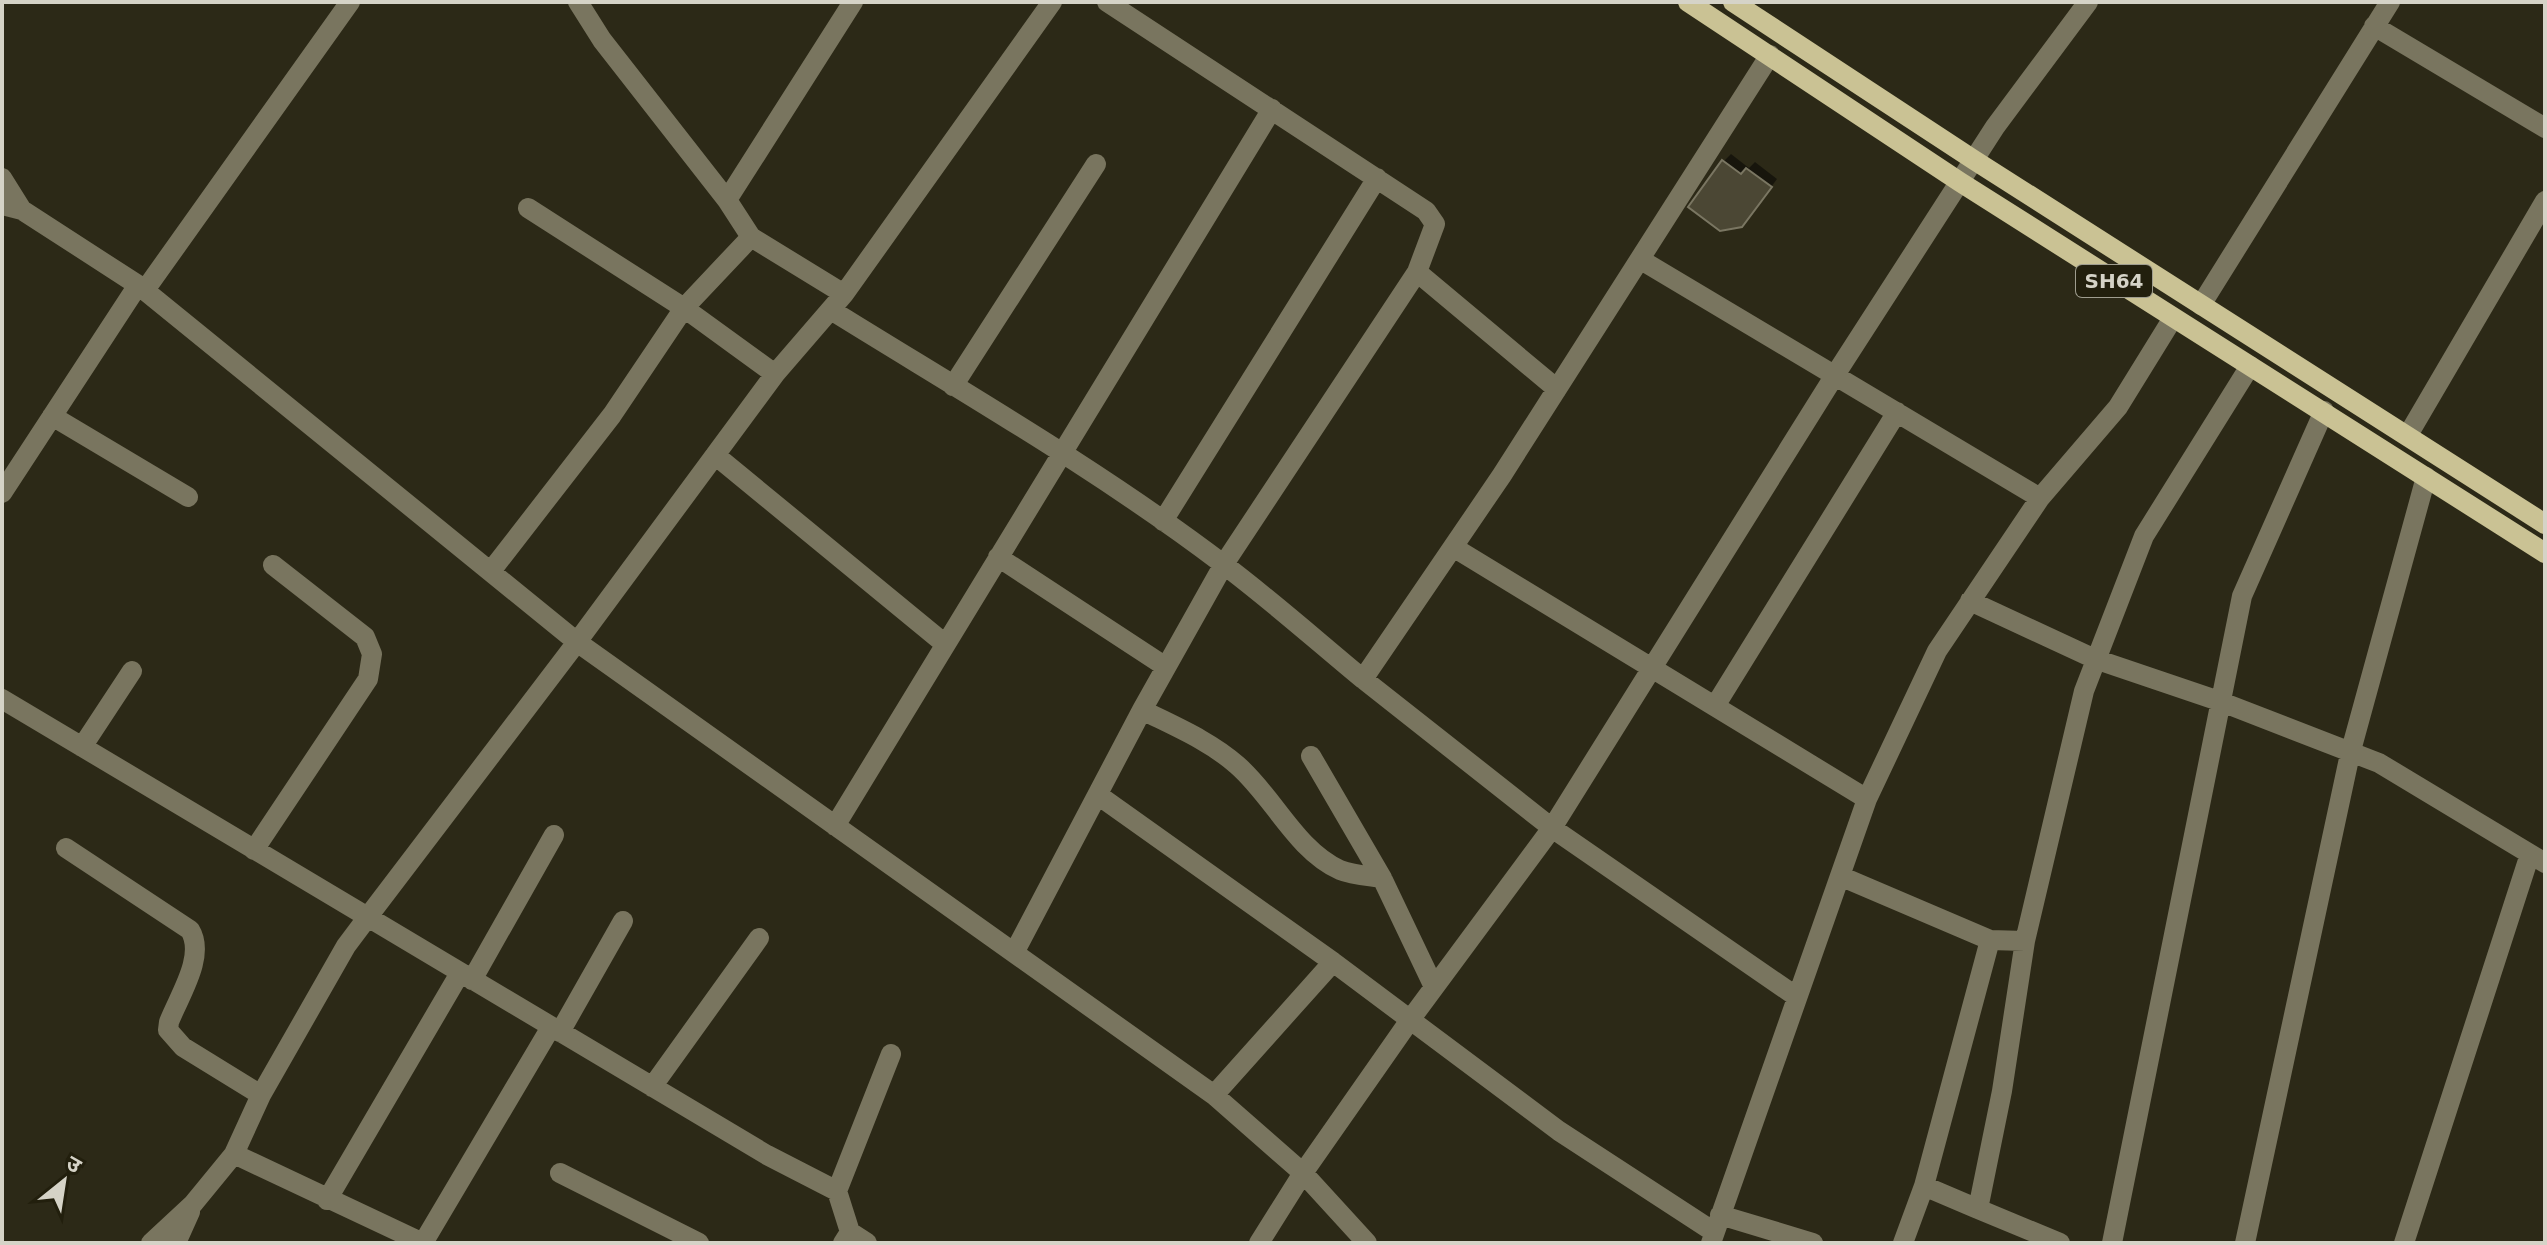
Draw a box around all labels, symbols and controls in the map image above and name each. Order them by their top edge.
road number: SH64 [2076,265,2152,297]
north arrow [24,1141,104,1221]
text: उ [62,1150,87,1179]

